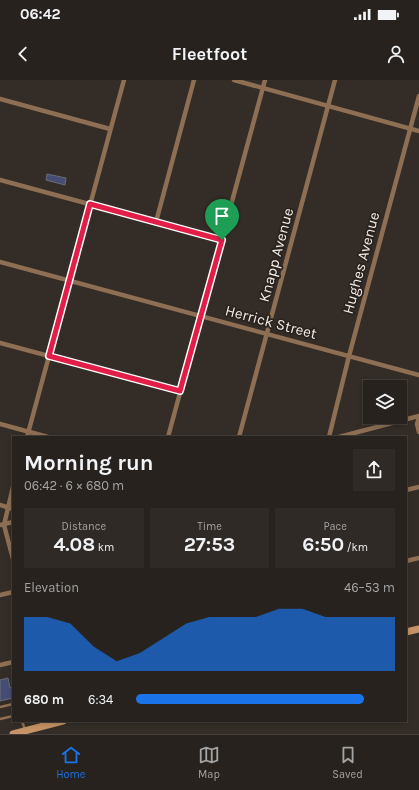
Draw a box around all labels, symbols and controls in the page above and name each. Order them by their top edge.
text: 06:42 [20,5,61,23]
icon: back [12,43,34,65]
text: Fleetfoot [172,43,247,65]
icon: person [385,43,407,65]
pin [205,199,239,240]
icon: arrive [211,205,233,227]
street label: Knapp Avenue [255,206,297,304]
street label: Hughes Avenue [339,210,383,316]
street label: Herrick Street [223,301,319,343]
map controls [363,380,407,424]
button: layers [363,380,407,424]
button: share [353,449,395,491]
text: Morning run [24,450,153,476]
text: 06:42 · 6 × 680 m [24,478,124,493]
text: Distance [62,520,106,533]
text: Time [197,520,222,533]
text: Pace [323,520,347,533]
text: 4.08 [53,533,95,556]
text: 27:53 [184,533,235,556]
text: 6:50 [302,533,344,556]
text: km [95,541,114,554]
text: /km [344,541,368,554]
text: Elevation [24,580,79,595]
text: 46–53 m [344,580,395,595]
text: 680 m [24,692,64,707]
text: 6:34 [88,692,113,707]
tab: Home [56,744,86,781]
tab: Map [198,744,220,781]
tab: Saved [332,744,363,781]

